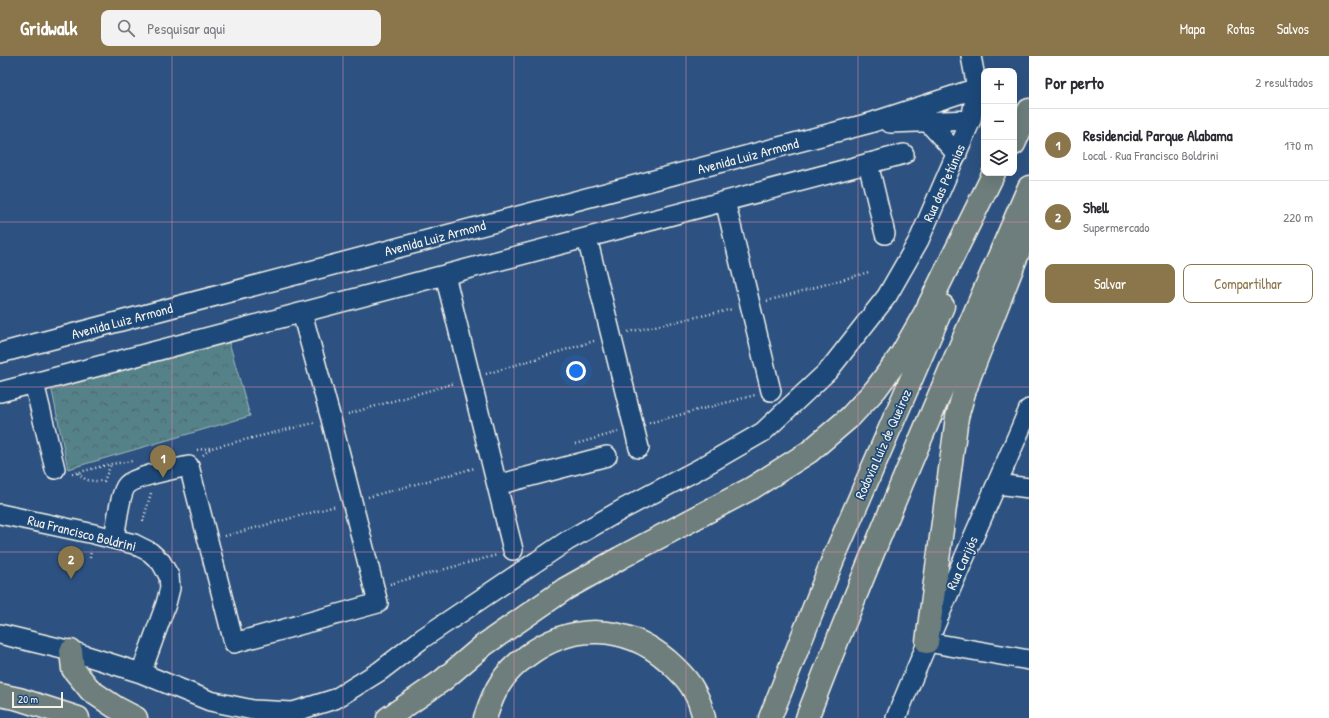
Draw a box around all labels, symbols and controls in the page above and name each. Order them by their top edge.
search box [101,10,381,46]
text: Gridwalk [20,15,77,41]
icon: search [115,17,137,39]
text: Pesquisar aqui [147,18,226,39]
text: Mapa [1180,19,1205,38]
text: Rotas [1227,19,1255,38]
text: Salvos [1277,19,1309,38]
map controls [981,68,1017,176]
button: + [981,68,1017,104]
text: Por perto [1045,71,1104,94]
text: 2 resultados [1255,73,1313,91]
button: − [981,104,1017,140]
text: Residencial Parque Alabama [1083,125,1233,146]
street label: Avenida Luiz Armond [695,133,801,178]
text: 1 [1056,136,1060,154]
text: 170 m [1284,136,1313,154]
button: layers [981,140,1017,176]
street label: Rua das Petúnias [918,141,969,225]
text: Local · Rua Francisco Boldrini [1083,146,1219,164]
text: Shell [1083,197,1109,218]
text: 2 [1055,208,1061,226]
text: 220 m [1283,208,1313,226]
street label: Avenida Luiz Armond [382,215,488,260]
text: Supermercado [1083,218,1149,236]
button: Salvar [1045,264,1175,303]
button: Compartilhar [1183,264,1313,303]
street label: Avenida Luiz Armond [69,298,175,343]
your location [566,361,586,381]
street label: Rodovia Luiz de Queiroz [850,386,915,502]
pin: 1 [150,445,176,478]
street label: Rua Francisco Boldrini [26,510,138,555]
street label: Rua Carijós [941,533,983,593]
pin: 2 [58,546,84,579]
scale bar [12,690,63,709]
text: 20 m [18,692,38,706]

